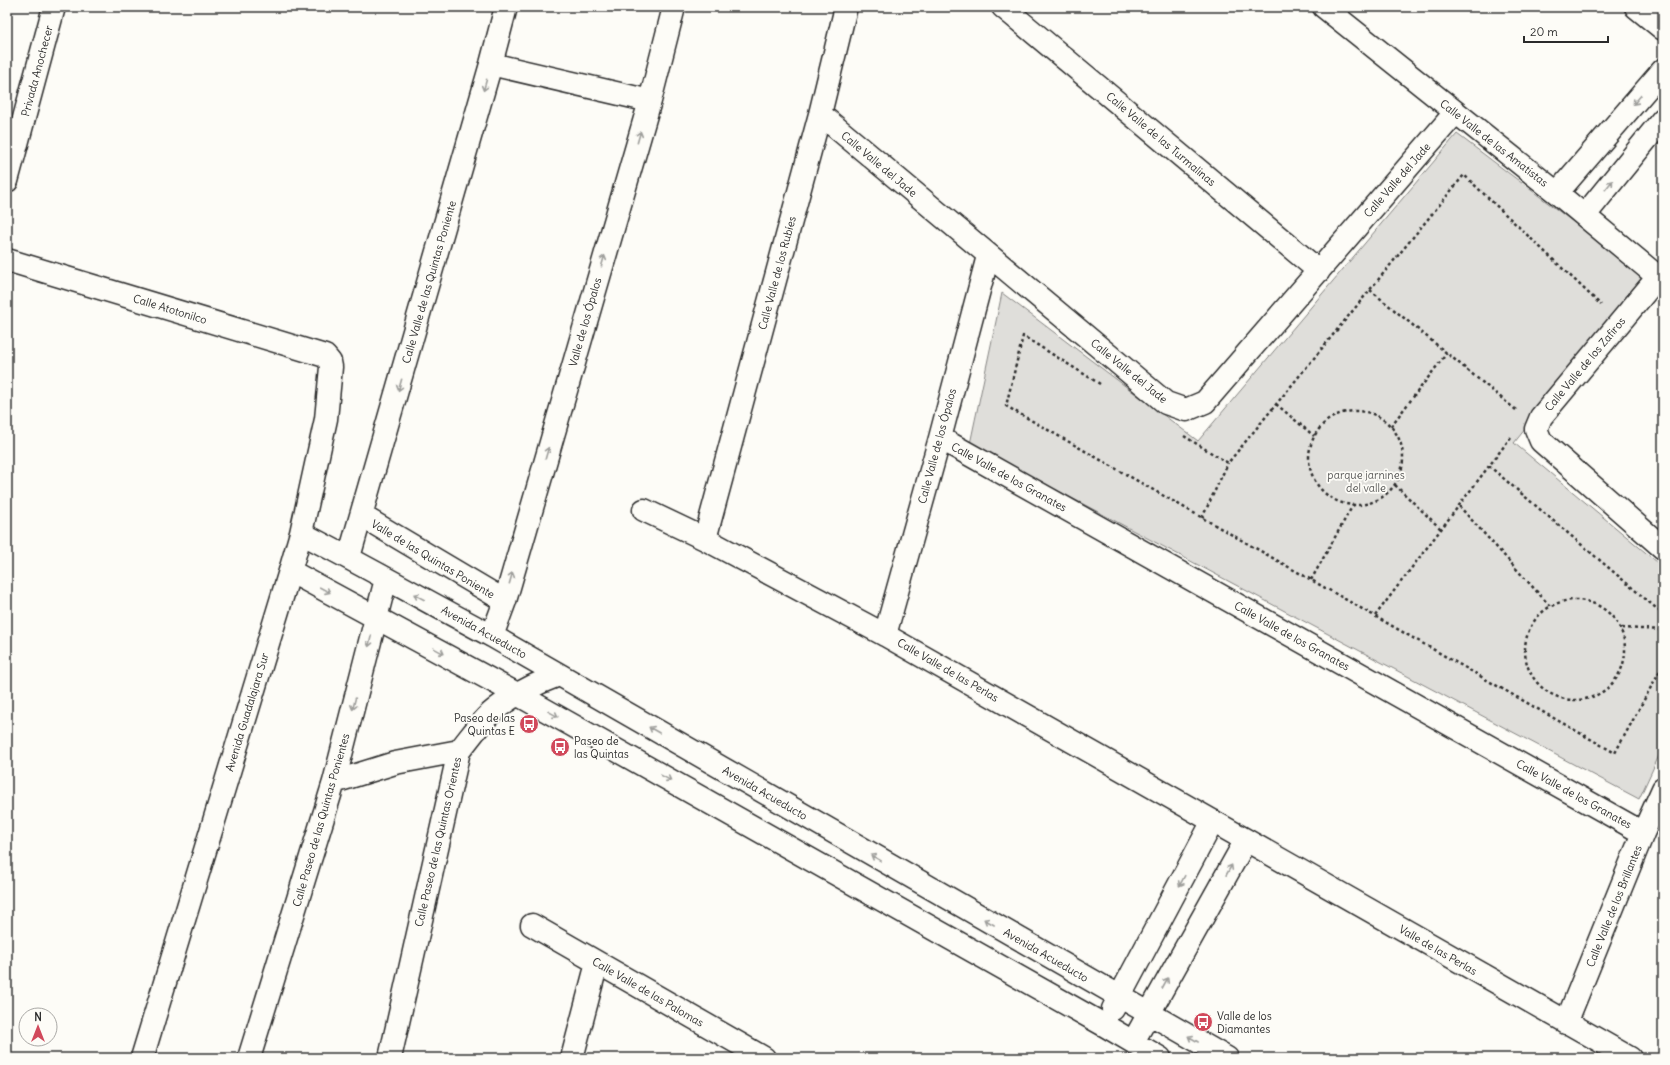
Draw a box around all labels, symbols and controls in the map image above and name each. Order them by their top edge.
scale bar [1524,18,1608,44]
street label: Privada Anochecer [18,23,56,118]
text: 20 m [1530,24,1558,39]
one-way arrow [481,79,489,92]
street label: Calle Valle de las Turmalinas [1103,89,1219,189]
one-way arrow [1633,95,1642,105]
street label: Calle Valle de las Amatistas [1437,96,1551,190]
street label: Calle Valle del Jade [838,128,920,200]
one-way arrow [636,130,643,143]
street label: Calle Valle del Jade [1361,140,1433,220]
one-way arrow [1605,180,1614,190]
street label: Calle Valle de las Quintas Poniente [399,199,459,365]
street label: Calle Valle de los Rubíes [755,215,799,331]
one-way arrow [600,255,607,268]
street label: Valle de los Ópalos [565,276,604,368]
street label: Calle Atotonilco [131,291,209,327]
street label: Calle Valle de los Zafiros [1542,314,1628,414]
street label: Calle Valle del Jade [1088,336,1170,406]
one-way arrow [396,378,403,391]
street label: Calle Valle de los Ópalos [914,386,959,505]
street label: Calle Valle de los Granates [949,439,1069,515]
one-way arrow [544,447,551,460]
park label: parque jarnines del valle [1327,468,1405,495]
street label: Valle de las Quintas Poniente [369,517,497,602]
one-way arrow [508,572,515,585]
one-way arrow [319,586,331,594]
one-way arrow [414,593,426,600]
street label: Calle Valle de los Granates [1232,598,1352,674]
street label: Avenida Acueducto [439,603,529,661]
one-way arrow [366,635,373,648]
street label: Calle Valle de las Perlas [895,635,1001,705]
one-way arrow [433,648,445,656]
street label: Avenida Guadalajara Sur [222,650,272,773]
one-way arrow [350,697,357,710]
place label: Paseo de las Quintas E [454,711,515,738]
one-way arrow [547,711,559,718]
bus stop icon: Paseo de las Quintas E [518,713,540,735]
one-way arrow [648,726,660,734]
street label: Calle Paseo de las Quintas Ponientes [289,732,353,908]
place label: Paseo de las Quintas [574,734,629,761]
bus stop icon: Paseo de las Quintas [549,736,571,758]
street label: Calle Paseo de las Quintas Orientes [412,756,464,928]
street label: Calle Valle de los Granates [1514,756,1634,832]
street label: Avenida Acueducto [720,763,810,823]
one-way arrow [660,774,672,782]
street label: Calle Valle de los Brillantes [1583,843,1645,969]
one-way arrow [870,853,882,861]
one-way arrow [1226,864,1234,876]
one-way arrow [1178,874,1185,886]
one-way arrow [983,918,995,926]
street label: Valle de las Perlas [1396,922,1480,978]
street label: Avenida Acueducto [1001,925,1091,985]
street label: Calle Valle de las Palomas [590,954,706,1030]
one-way arrow [1162,978,1170,990]
north arrow [18,1007,58,1047]
place label: Valle de los Diamantes [1217,1009,1272,1036]
text: N [34,1010,42,1024]
bus stop icon: Valle de los Diamantes [1192,1011,1214,1033]
one-way arrow [1187,1034,1199,1042]

